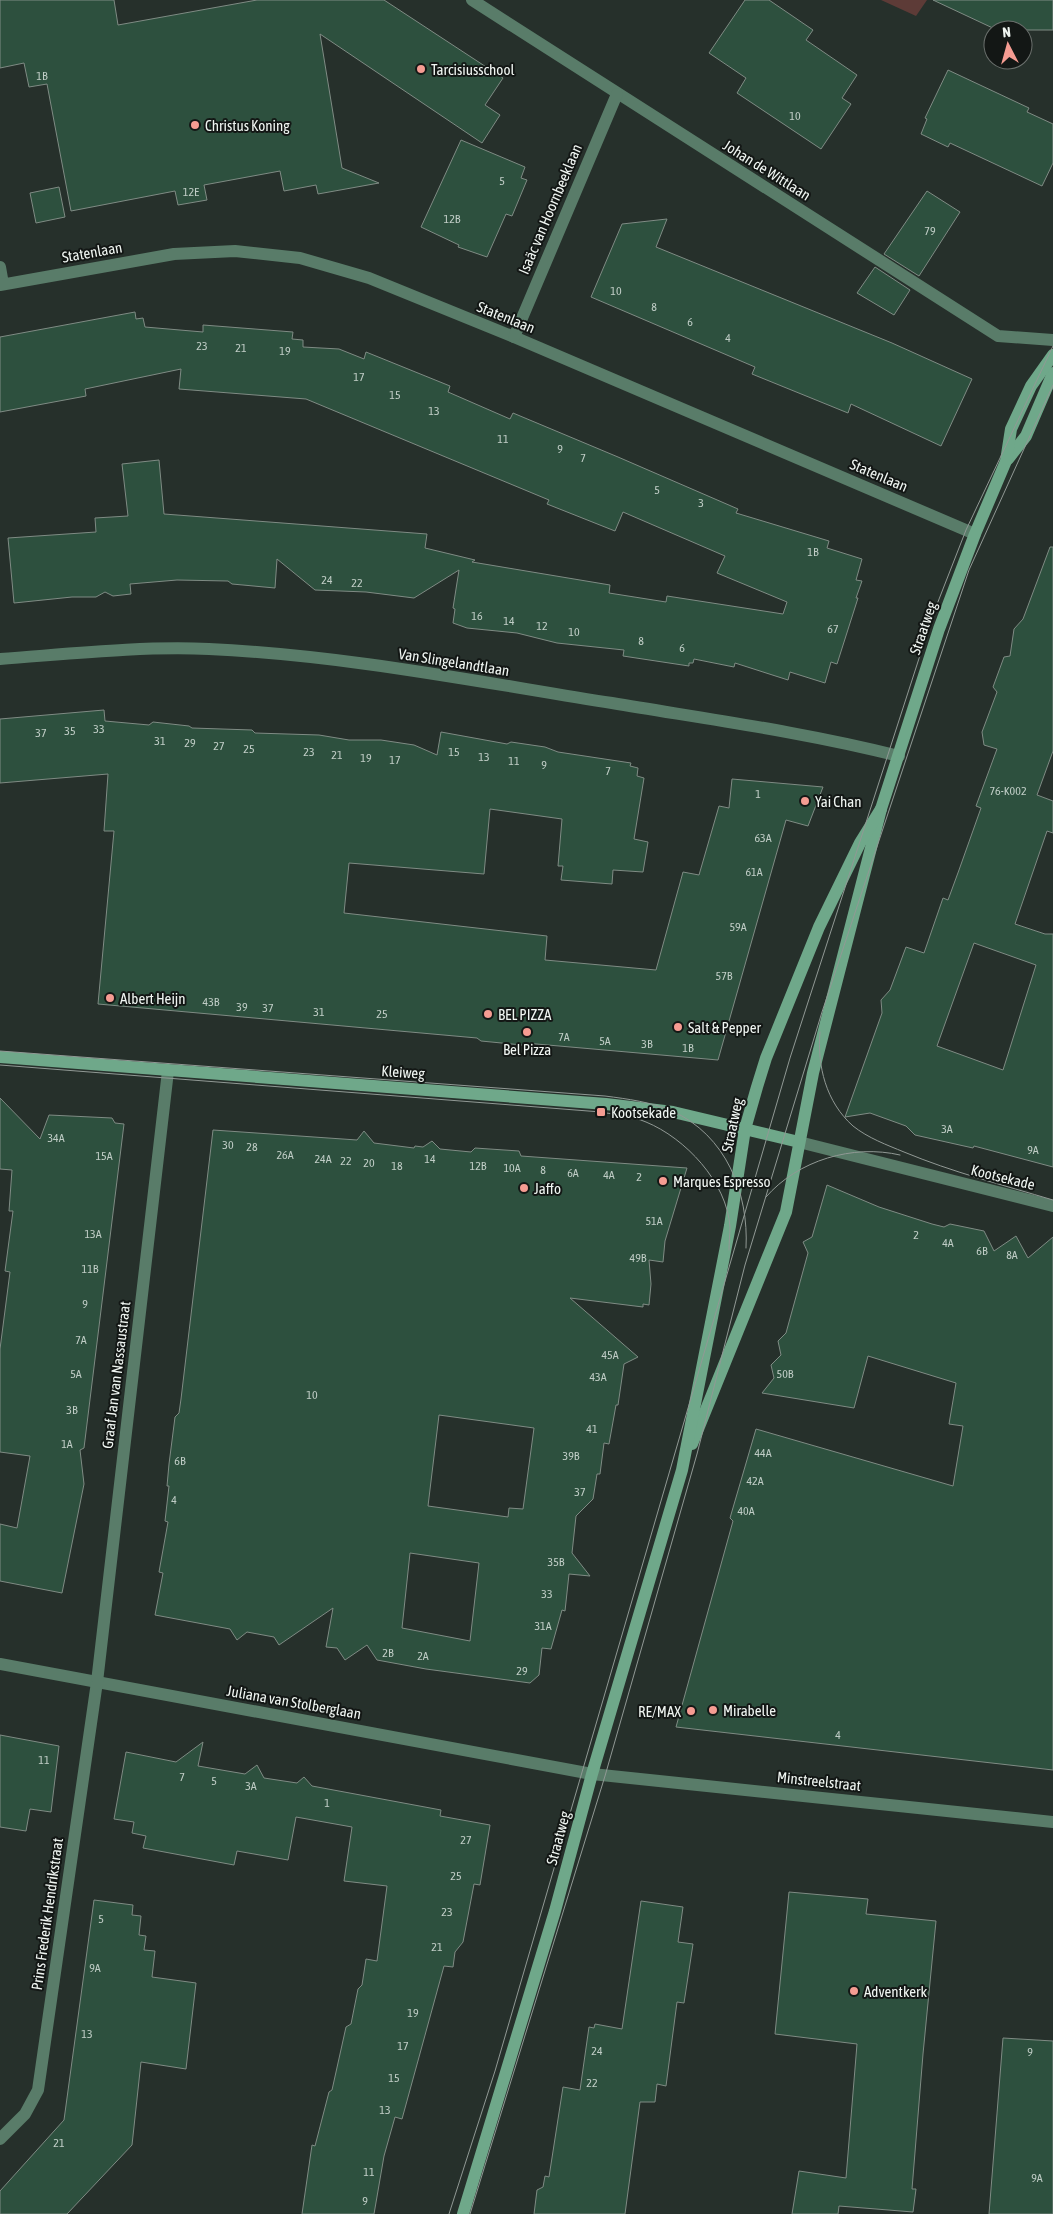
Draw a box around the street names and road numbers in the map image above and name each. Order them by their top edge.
street label: Johan de Wittlaan [720,136,814,204]
street label: Isaäc van Hoornbeeklaan [515,141,585,277]
street label: Statenlaan [60,238,124,266]
street label: Statenlaan [475,298,537,336]
street label: Statenlaan [848,455,910,495]
street label: Straatweg [906,599,940,657]
street label: Van Slingelandtlaan [397,645,511,679]
street label: Kleiweg [381,1062,426,1082]
street label: Straatweg [718,1096,746,1154]
street label: Kootsekade [969,1161,1037,1193]
street label: Graaf Jan van Nassaustraat [99,1300,133,1450]
street label: Juliana van Stolberglaan [225,1682,363,1722]
street label: Minstreelstraat [776,1768,862,1794]
street label: Straatweg [543,1809,573,1867]
street label: Prins Frederik Hendrikstraat [28,1837,66,1991]

